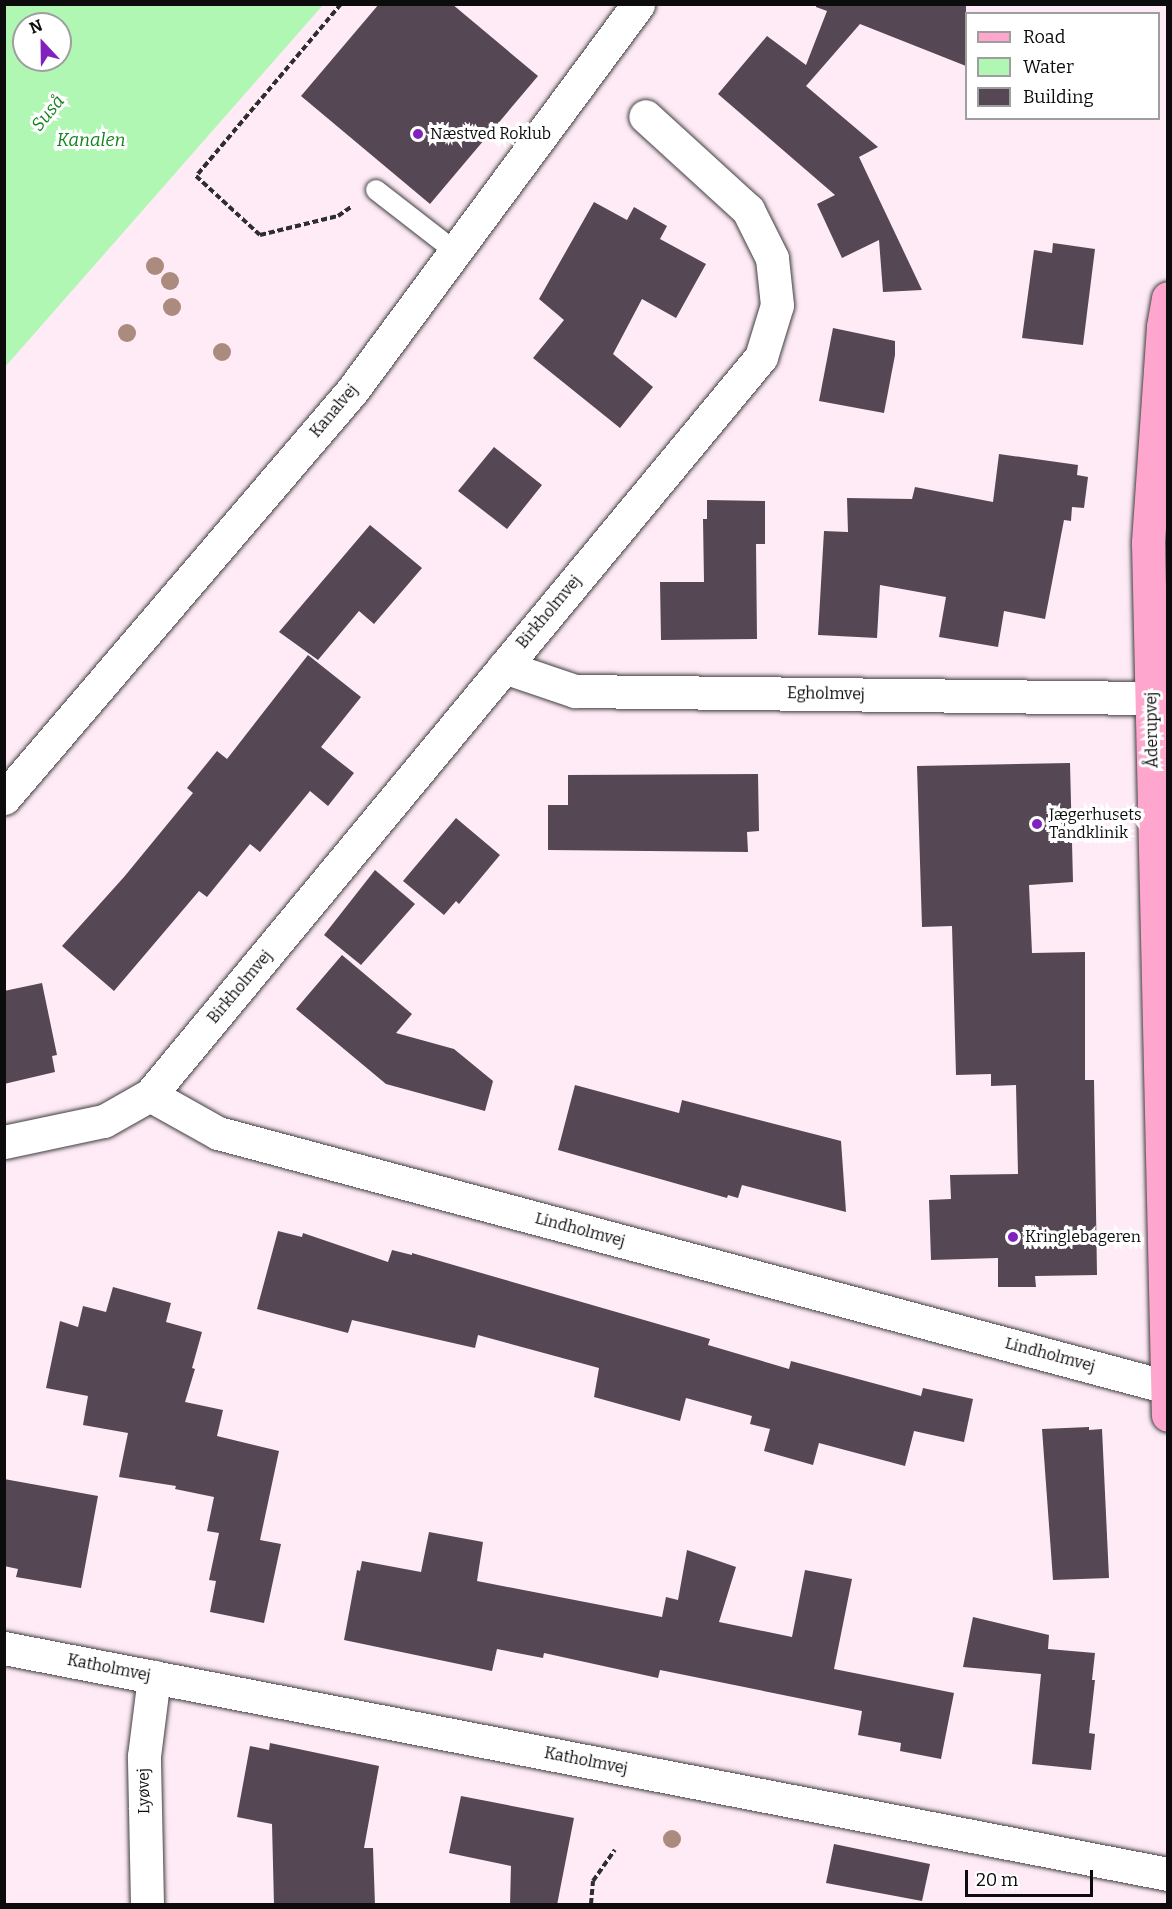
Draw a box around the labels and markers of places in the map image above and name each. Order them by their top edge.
place label: Næstved Roklub [430,124,551,144]
marker: Næstved Roklub [411,127,425,141]
place label: Jægerhusets Tandklinik [1049,805,1142,843]
marker: Jægerhusets Tandklinik [1030,817,1044,831]
place label: Kringlebageren [1025,1227,1141,1247]
marker: Kringlebageren [1006,1230,1020,1244]

